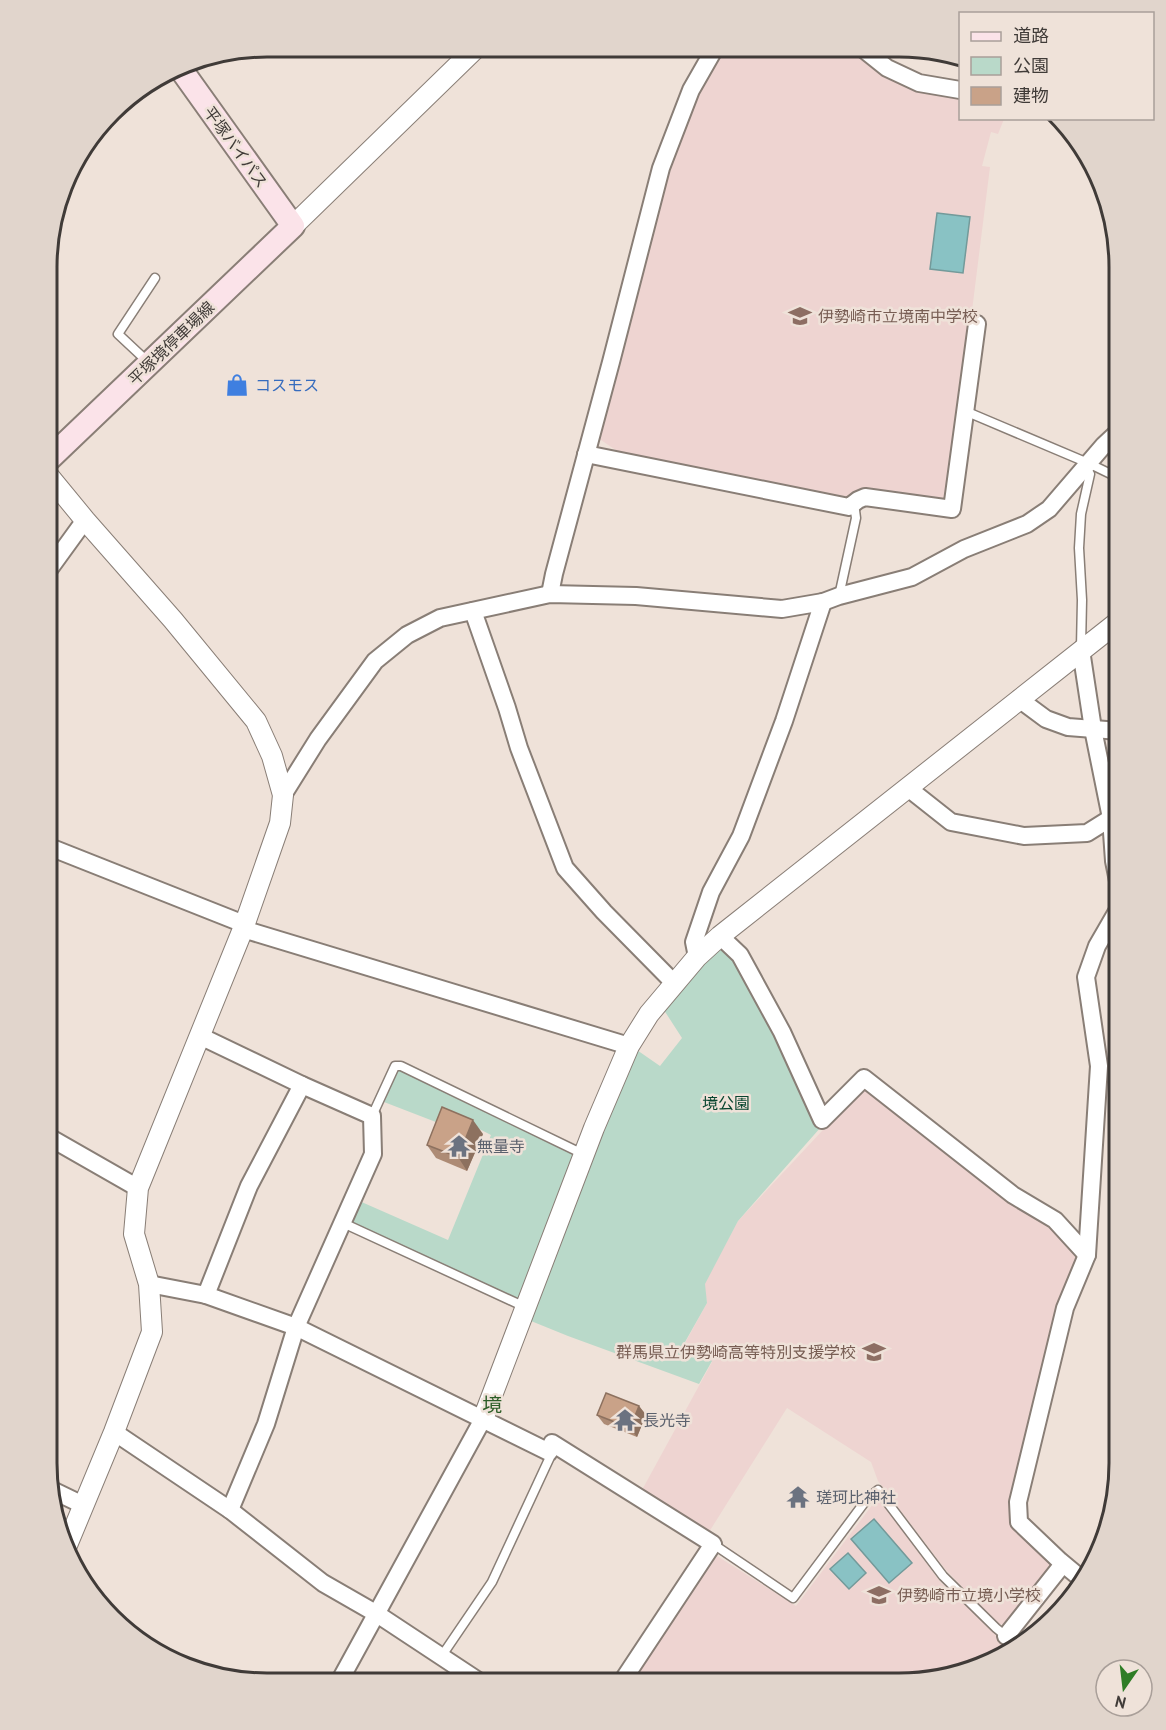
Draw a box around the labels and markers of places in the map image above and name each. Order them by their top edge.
school or university icon: 伊勢崎市立境南中学校 [787,303,813,329]
place label: 伊勢崎市立境南中学校 [818,306,978,326]
shop icon: コスモス [224,372,250,398]
place label: コスモス [255,375,319,395]
temple icon: 無量寺 [446,1133,472,1159]
place label: 無量寺 [477,1136,525,1156]
school or university icon: 群馬県立伊勢崎高等特別支援学校 [861,1339,887,1365]
place label: 群馬県立伊勢崎高等特別支援学校 [616,1342,856,1362]
temple icon: 長光寺 [612,1407,638,1433]
place label: 長光寺 [643,1410,691,1430]
temple icon: 瑳珂比神社 [785,1484,811,1510]
place label: 瑳珂比神社 [816,1487,896,1507]
school or university icon: 伊勢崎市立境小学校 [866,1582,892,1608]
place label: 伊勢崎市立境小学校 [897,1585,1041,1605]

